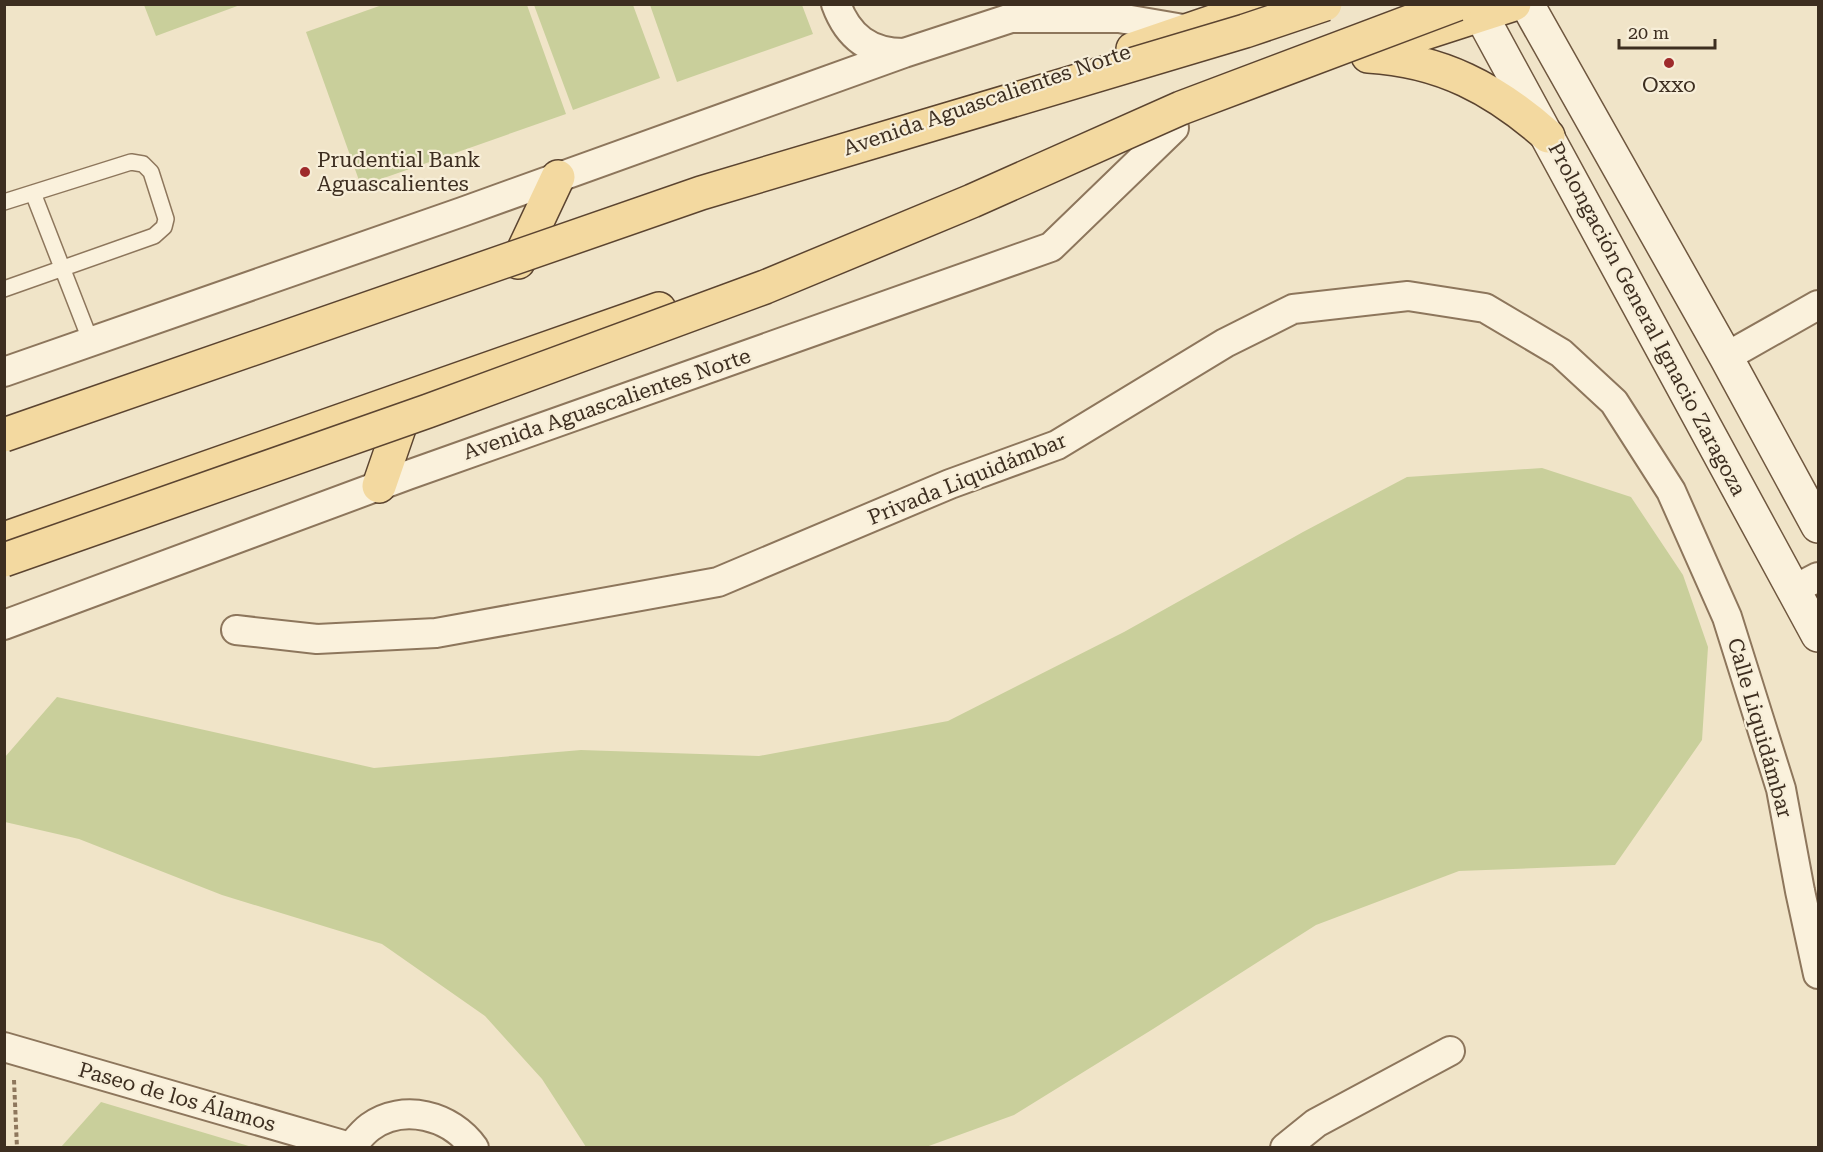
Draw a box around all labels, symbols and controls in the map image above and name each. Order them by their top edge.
scale bar [1619,12,1715,50]
text: 20 m [1628,22,1669,43]
street label: Avenida Aguascalientes Norte [840,39,1134,161]
marker: Oxxo [1662,56,1676,70]
place label: Oxxo [1642,73,1696,97]
street label: Prolongación General Ignacio Zaragoza [1543,138,1751,500]
place label: Prudential Bank Aguascalientes [317,148,480,196]
marker: Prudential Bank Aguascalientes [298,165,312,179]
street label: Avenida Aguascalientes Norte [460,343,754,465]
street label: Privada Liquidámbar [864,428,1070,530]
street label: Calle Liquidámbar [1723,635,1797,821]
street label: Paseo de los Álamos [76,1056,279,1137]

